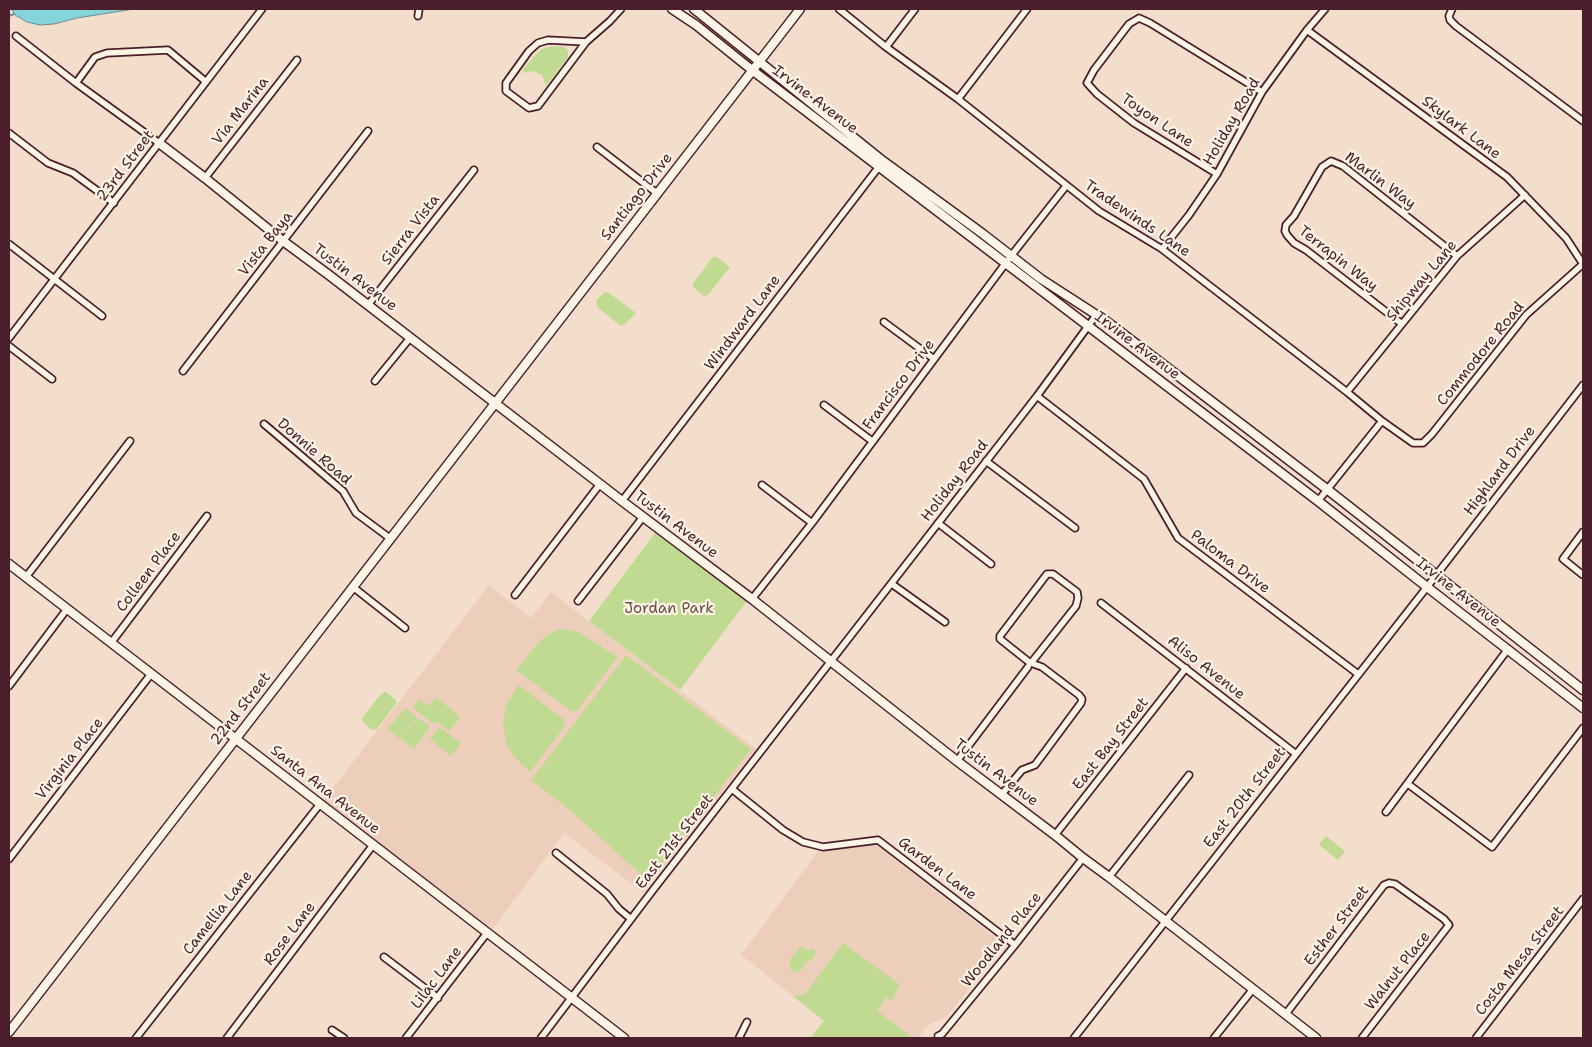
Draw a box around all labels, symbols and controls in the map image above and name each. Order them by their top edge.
street label: Irvine Avenue [769,62,861,138]
street label: Via Marina [209,73,273,149]
street label: Holiday Road [1200,75,1264,169]
street label: Toyon Lane [1117,90,1197,152]
street label: Skylark Lane [1418,93,1504,163]
street label: 23rd Street [93,127,159,205]
street label: Marlin Way [1341,148,1419,214]
street label: Santiago Drive [597,150,677,244]
street label: Tradewinds Lane [1081,177,1193,261]
street label: Sierra Vista [378,191,444,269]
street label: Vista Baya [235,208,297,280]
street label: Terrapin Way [1295,222,1381,296]
street label: Shipway Lane [1383,237,1461,325]
street label: Tustin Avenue [309,241,401,315]
street label: Windward Lane [701,272,785,374]
street label: Commodore Road [1434,298,1528,410]
street label: Irvine Avenue [1091,308,1183,384]
street label: Francisco Drive [859,336,939,434]
street label: Donnie Road [273,415,355,489]
street label: Highland Drive [1460,423,1540,519]
street label: Holiday Road [918,437,992,525]
street label: Tustin Avenue [630,488,722,562]
street label: Paloma Drive [1187,526,1273,598]
street label: Colleen Place [113,528,185,616]
street label: Irvine Avenue [1412,554,1504,632]
park label: Jordan Park [624,600,714,618]
street label: Aliso Avenue [1164,632,1248,704]
street label: 22nd Street [207,669,275,749]
street label: East Bay Street [1069,694,1153,794]
street label: Virginia Place [32,714,108,804]
street label: Tustin Avenue [950,736,1042,810]
street label: Santa Ana Avenue [267,742,383,838]
street label: East 20th Street [1200,744,1290,852]
street label: East 21st Street [632,791,718,893]
street label: Garden Lane [894,834,980,904]
street label: Camellia Lane [180,867,256,959]
street label: Esther Street [1301,882,1373,970]
street label: Woodland Place [958,889,1046,991]
street label: Rose Lane [260,899,320,969]
street label: Costa Mesa Street [1472,903,1568,1019]
street label: Walnut Place [1362,928,1434,1014]
street label: Lilac Lane [408,943,466,1013]

